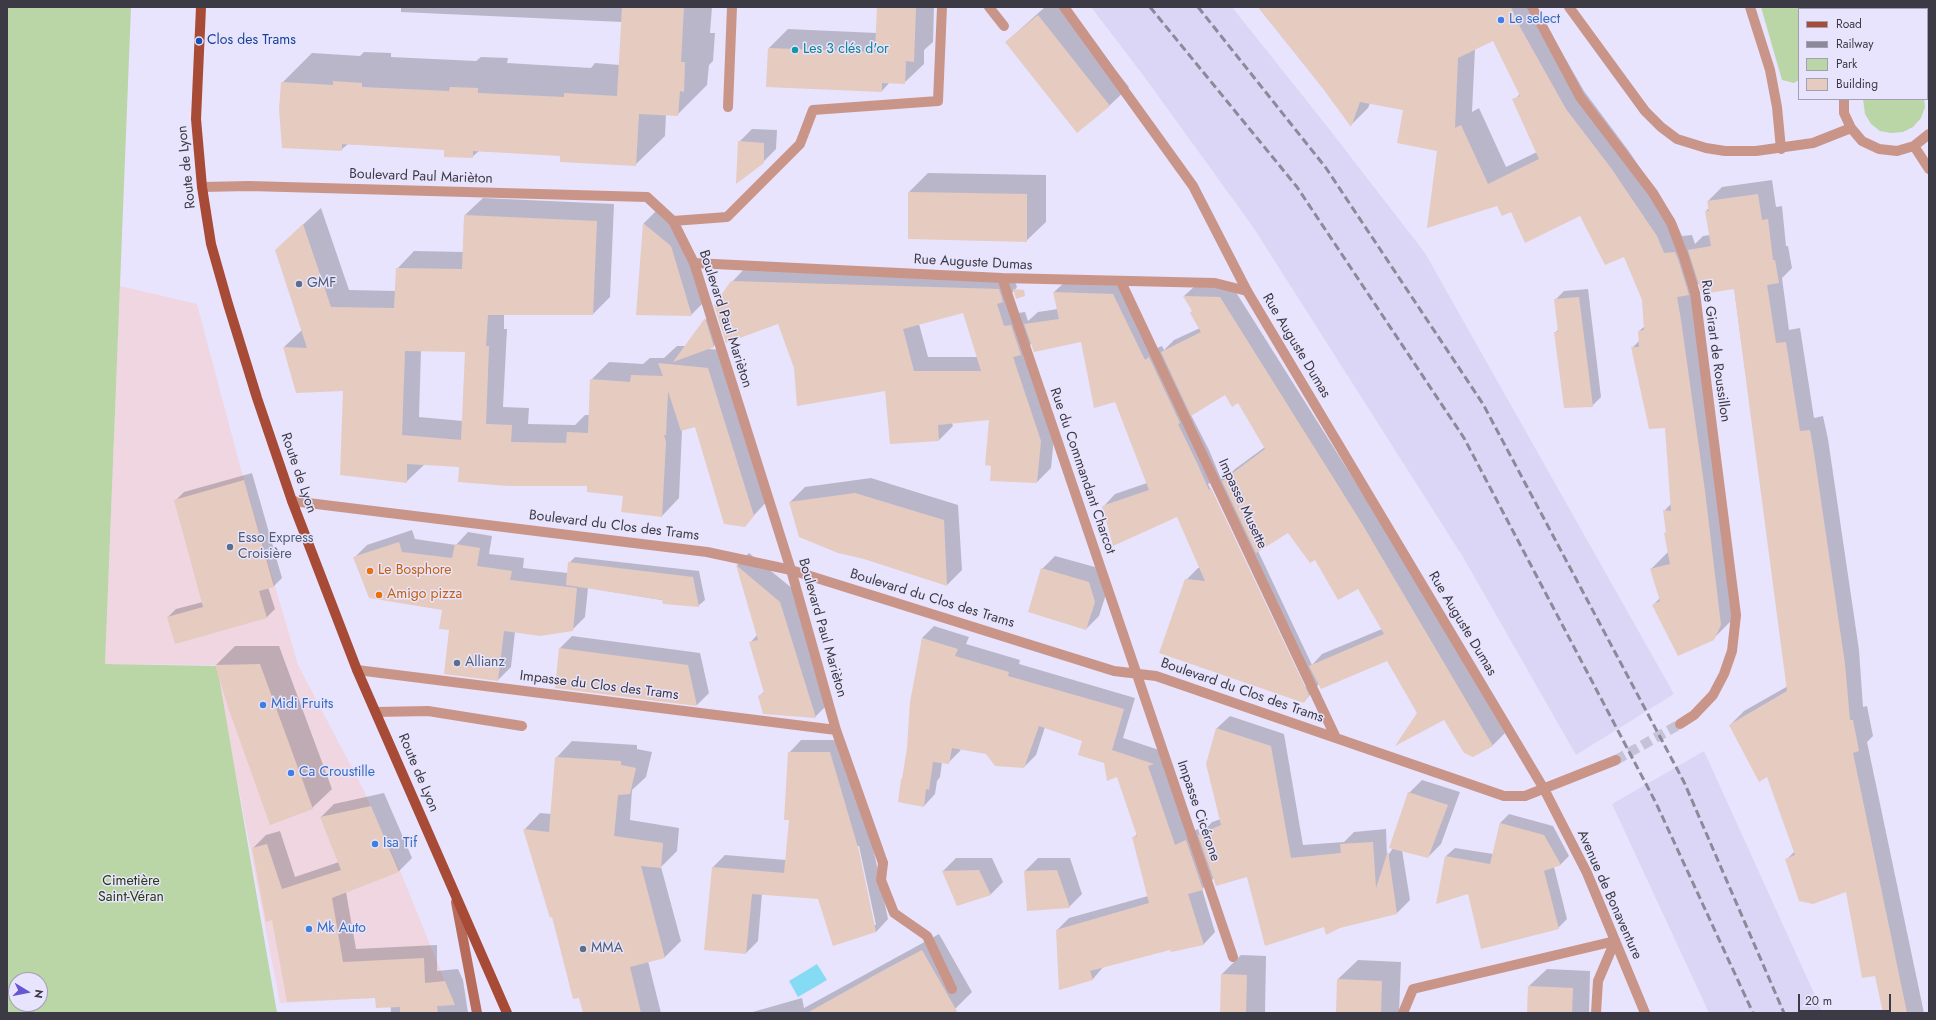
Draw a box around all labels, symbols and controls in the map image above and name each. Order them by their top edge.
legend [1798,8,1928,100]
place label: Le select [1509,12,1560,28]
marker: Le select [1496,15,1506,25]
text: Road [1836,15,1862,33]
place label: Clos des Trams [207,33,296,49]
text: Railway [1836,35,1874,53]
marker: Clos des Trams [194,36,204,46]
place label: Les 3 clés d'or [803,42,889,58]
marker: Les 3 clés d'or [790,45,800,55]
text: Park [1836,55,1857,73]
text: Building [1836,75,1878,93]
street label: Route de Lyon [174,125,200,209]
street label: Boulevard Paul Marièton [349,166,493,188]
street label: Boulevard Paul Marièton [695,248,755,390]
street label: Rue Auguste Dumas [913,252,1033,274]
place label: GMF [307,276,336,292]
marker: GMF [294,279,304,289]
street label: Rue Girart de Roussillon [1697,279,1733,423]
street label: Rue Auguste Dumas [1258,291,1334,401]
street label: Rue du Commandant Charcot [1046,386,1118,556]
street label: Route de Lyon [276,431,320,515]
street label: Impasse Musette [1214,456,1270,552]
street label: Boulevard du Clos des Trams [528,507,700,545]
place label: Esso Express Croisière [238,531,313,564]
marker: Esso Express Croisière [225,542,235,552]
street label: Boulevard Paul Marièton [794,557,850,699]
place label: Le Bosphore [378,563,452,579]
marker: Le Bosphore [365,566,375,576]
street label: Boulevard du Clos des Trams [848,566,1016,632]
street label: Rue Auguste Dumas [1424,569,1500,679]
place label: Amigo pizza [387,587,462,603]
marker: Amigo pizza [374,590,384,600]
place label: Allianz [465,655,505,671]
street label: Boulevard du Clos des Trams [1158,655,1326,727]
marker: Allianz [452,658,462,668]
street label: Impasse du Clos des Trams [519,668,679,704]
place label: Midi Fruits [271,697,333,713]
marker: Midi Fruits [258,700,268,710]
street label: Route de Lyon [394,731,442,815]
street label: Impasse Cicérone [1173,758,1223,864]
place label: Ca Croustille [299,765,375,781]
marker: Ca Croustille [286,768,296,778]
street label: Avenue de Bonaventure [1573,828,1645,962]
place label: Isa Tif [383,836,417,852]
marker: Isa Tif [370,839,380,849]
park label: Cimetière Saint-Véran [98,874,164,906]
place label: Mk Auto [317,921,366,937]
marker: Mk Auto [304,924,314,934]
place label: MMA [591,941,623,957]
marker: MMA [578,944,588,954]
north arrow [8,972,48,1012]
scale bar [1800,986,1893,1012]
text: N [30,988,47,1000]
text: 20 m [1805,992,1832,1010]

